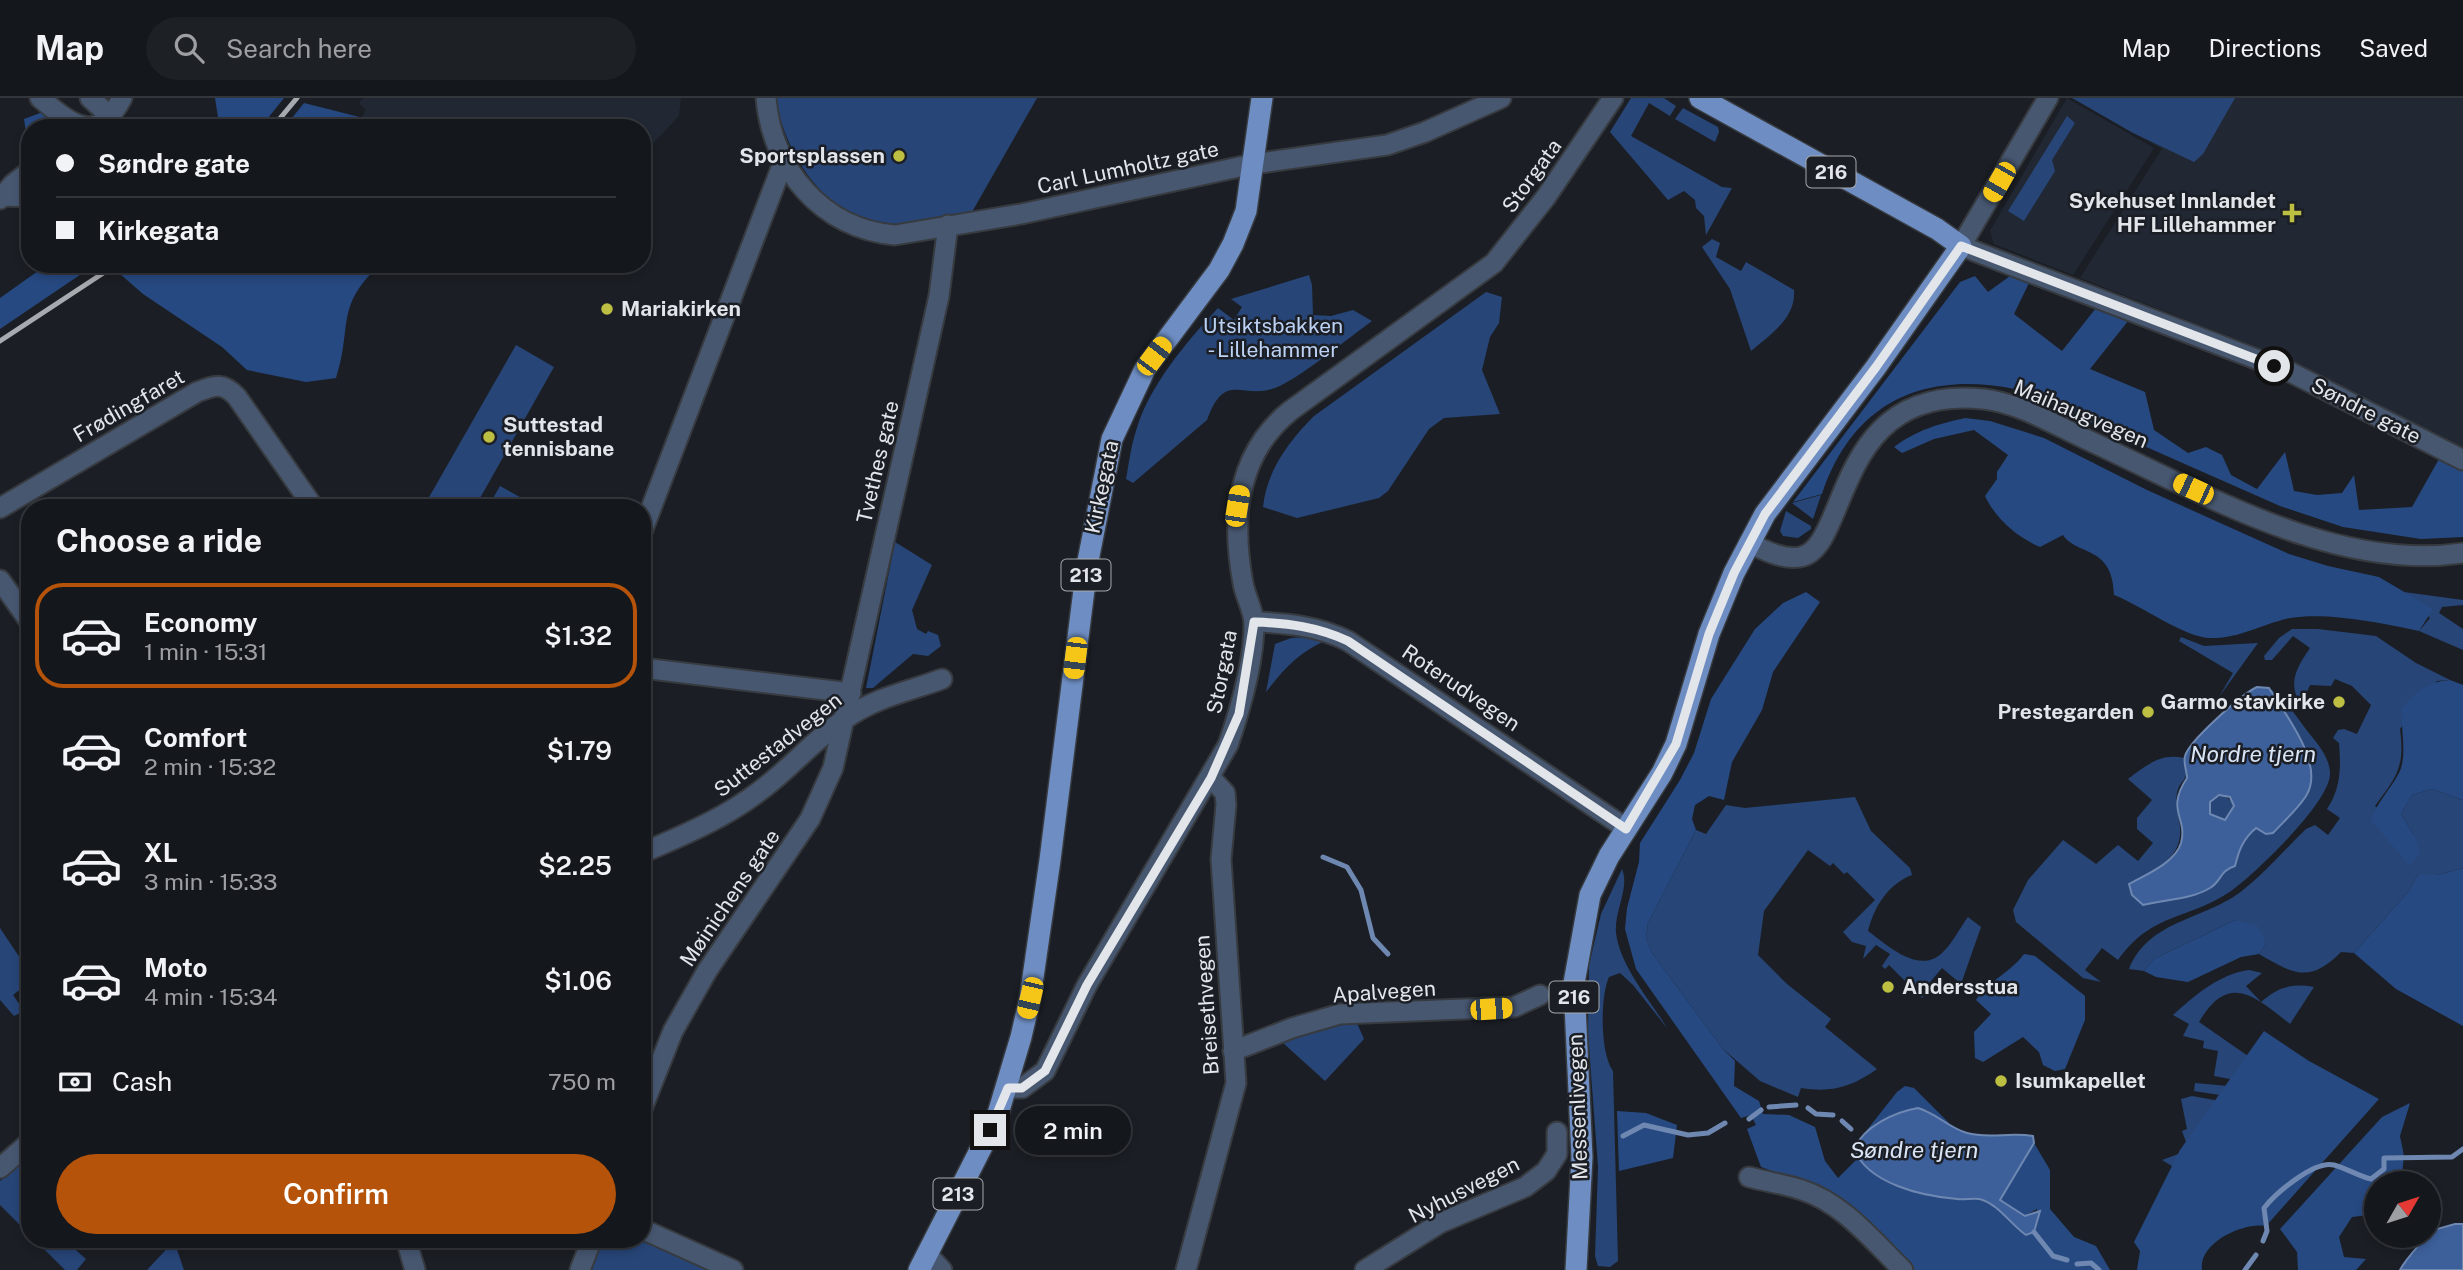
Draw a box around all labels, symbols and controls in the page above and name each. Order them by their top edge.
search box [146,17,636,80]
text: Map [35,29,104,67]
icon: search [170,29,208,67]
text: Search here [226,33,372,64]
text: Map [2122,34,2171,62]
text: Directions [2209,34,2321,62]
text: Saved [2359,34,2428,62]
street label: Storgata [1497,134,1567,217]
street label: Carl Lumholtz gate [1035,136,1221,199]
place label: Sportsplassen [739,143,885,168]
text: Søndre gate [98,148,250,179]
marker: Sportsplassen [891,148,907,164]
road number: 216 [1806,156,1856,188]
car [1980,159,2019,205]
place label: Sykehuset Innlandet HF Lillehammer [2069,188,2276,237]
marker: Sykehuset Innlandet HF Lillehammer [2282,203,2302,223]
text: Kirkegata [98,215,219,246]
place label: Mariakirken [621,296,741,321]
marker: Mariakirken [599,301,615,317]
park label: Utsiktsbakken - Lillehammer [1203,313,1343,362]
car [1133,333,1176,379]
route start [2258,350,2290,382]
street label: Frødingfaret [69,364,189,447]
street label: Søndre gate [2307,372,2425,449]
street label: Maihaugvegen [2010,374,2152,453]
street label: Tvethes gate [851,398,904,526]
place label: Suttestad tennisbane [503,412,614,461]
marker: Suttestad tennisbane [481,429,497,445]
street label: Kirkegata [1079,438,1124,536]
car [2170,471,2217,507]
car [1224,484,1251,528]
text: Choose a ride [56,522,262,559]
road number: 213 [1062,560,1110,590]
icon: car [60,604,123,667]
text: Economy [144,607,257,638]
text: $1.32 [544,620,612,651]
street label: Storgata [1201,628,1242,716]
car [1063,636,1088,680]
text: 1 min · 15:31 [144,638,267,665]
street label: Roterudvegen [1398,639,1525,736]
street label: Suttestadvegen [709,687,846,802]
place label: Garmo stavkirke [2161,689,2325,714]
marker: Garmo stavkirke [2331,694,2347,710]
place label: Prestegarden [1997,699,2134,724]
marker: Prestegarden [2140,704,2156,720]
icon: car [60,719,123,782]
text: Comfort [144,722,247,753]
text: $1.79 [547,735,612,766]
water label: Nordre tjern [2190,740,2316,767]
text: 2 min · 15:32 [144,753,276,780]
street label: Møinichens gate [674,824,785,971]
icon: car [60,834,123,897]
text: XL [144,837,178,868]
text: $2.25 [538,850,612,881]
text: 3 min · 15:33 [144,868,278,895]
street label: Breisethvegen [1189,934,1224,1076]
icon: car [60,949,123,1012]
text: Moto [144,952,207,983]
text: $1.06 [544,965,612,996]
place label: Andersstua [1902,974,2018,999]
car [1016,975,1045,1021]
street label: Apalvegen [1331,975,1437,1008]
marker: Andersstua [1880,979,1896,995]
road number: 216 [1550,982,1598,1012]
text: 4 min · 15:34 [144,983,278,1010]
car [1470,997,1513,1021]
street label: Messenlivegen [1562,1034,1593,1180]
icon: cash [56,1063,94,1101]
text: Cash [112,1066,172,1097]
text: 750 m [548,1068,616,1095]
place label: Isumkapellet [2015,1068,2146,1093]
marker: Isumkapellet [1993,1073,2009,1089]
callout: 2 min [1014,1105,1130,1154]
route end [974,1114,1006,1146]
text: 2 min [1043,1117,1103,1144]
water label: Søndre tjern [1850,1136,1978,1163]
street label: Nyhusvegen [1404,1151,1523,1228]
button: Confirm [56,1154,616,1234]
north arrow [2364,1171,2441,1248]
map controls [2364,1171,2441,1248]
road number: 213 [934,1178,982,1210]

